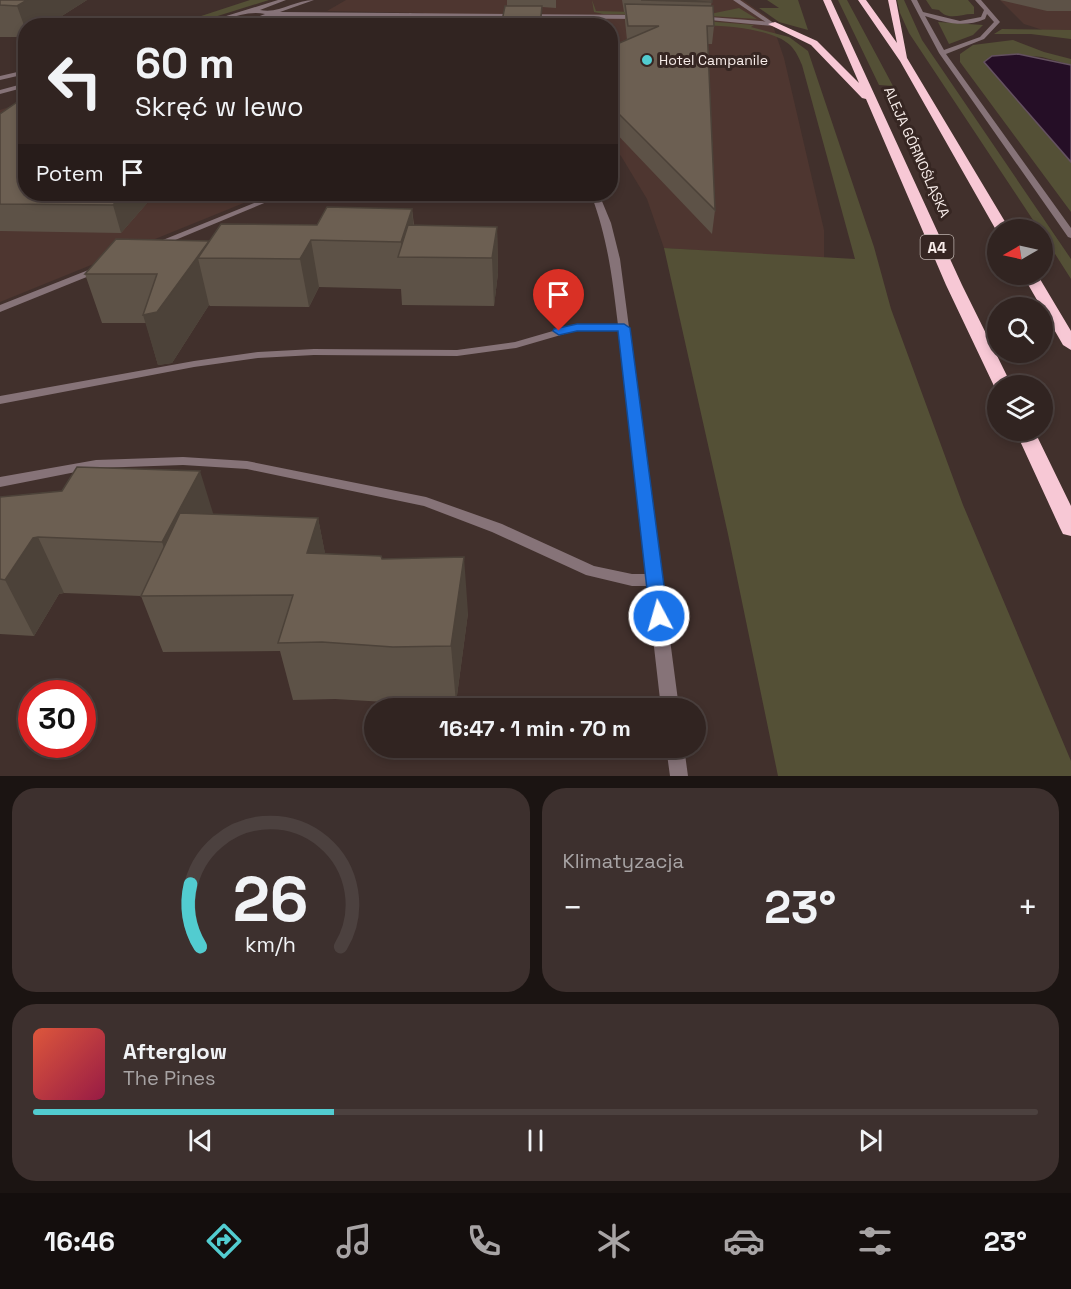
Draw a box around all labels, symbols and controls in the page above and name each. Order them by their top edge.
text: 60 m [135,37,235,90]
icon: left [36,42,114,120]
place label: Hotel Campanile [659,51,768,69]
marker: Hotel Campanile [640,53,654,67]
street label: ALEJA GÓRNOŚLĄSKA [880,84,954,220]
text: Skręć w lewo [135,89,304,124]
icon: arrive [116,156,149,189]
text: Potem [36,159,104,187]
north arrow [987,219,1053,285]
map controls [987,219,1053,441]
road number: A4 [920,235,954,259]
pin [533,269,584,331]
icon: arrive [542,278,575,311]
button: search [987,297,1053,363]
button: layers [987,375,1053,441]
position arrow [627,584,691,648]
speed limit sign: 30 [18,680,96,758]
text: 16:47 · 1 min · 70 m [439,714,631,742]
text: Klimatyzacja [563,848,684,874]
text: 26 [233,860,309,939]
text: 23° [764,879,836,936]
text: − [563,887,583,929]
text: + [1018,887,1038,929]
text: km/h [245,931,296,958]
text: Afterglow [123,1037,227,1065]
text: The Pines [123,1065,216,1091]
icon: previous [184,1124,217,1157]
icon: pause [519,1124,552,1157]
icon: next [854,1124,887,1157]
icon: directions [203,1220,245,1262]
icon: music [333,1220,375,1262]
icon: phone [463,1220,505,1262]
icon: climate [593,1220,635,1262]
icon: car [723,1220,765,1262]
icon: filters [854,1220,896,1262]
text: 16:46 [44,1224,115,1259]
text: 23° [984,1224,1027,1259]

